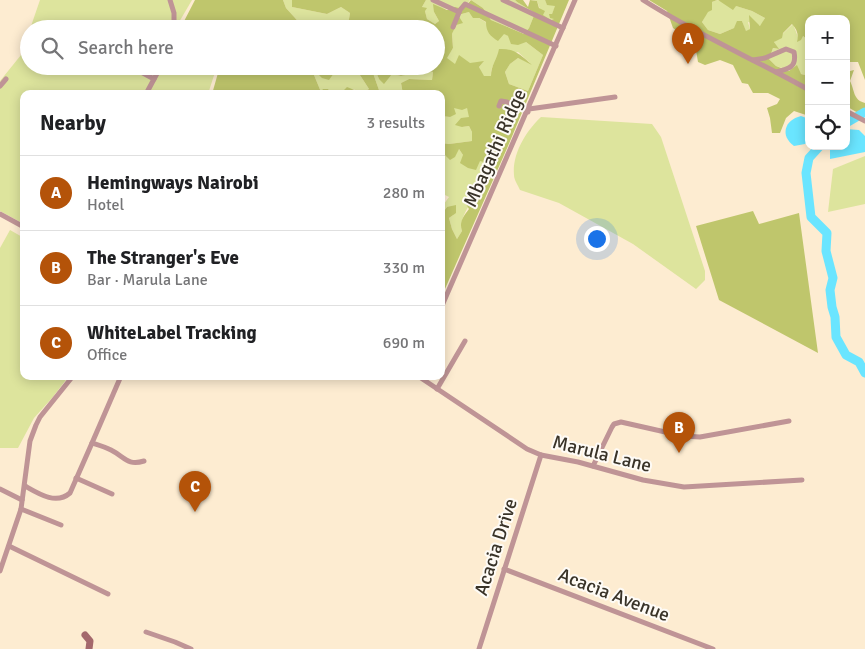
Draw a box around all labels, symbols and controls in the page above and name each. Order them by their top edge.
map controls [805,15,850,150]
button: + [805,15,850,60]
search box [20,20,445,75]
pin: A [672,23,704,64]
icon: search [38,34,66,62]
text: Search here [78,36,174,60]
button: − [805,60,850,105]
street label: Mbagathi Ridge [458,85,532,211]
button: locate [805,105,850,150]
text: Nearby [40,110,106,136]
text: 3 results [366,113,425,133]
text: Hemingways Nairobi [87,171,259,195]
text: A [51,183,61,203]
text: 280 m [383,183,425,203]
text: Hotel [87,195,124,215]
your location [584,226,610,252]
text: The Stranger's Eve [87,246,239,270]
text: B [51,258,61,278]
text: 330 m [383,258,425,278]
text: Bar · Marula Lane [87,270,208,290]
text: WhiteLabel Tracking [87,321,257,345]
text: C [51,333,61,353]
text: 690 m [383,333,425,353]
text: Office [87,345,127,365]
pin: B [663,412,695,453]
street label: Marula Lane [550,430,654,478]
pin: C [179,471,211,512]
street label: Acacia Drive [469,495,523,599]
street label: Acacia Avenue [555,563,673,627]

